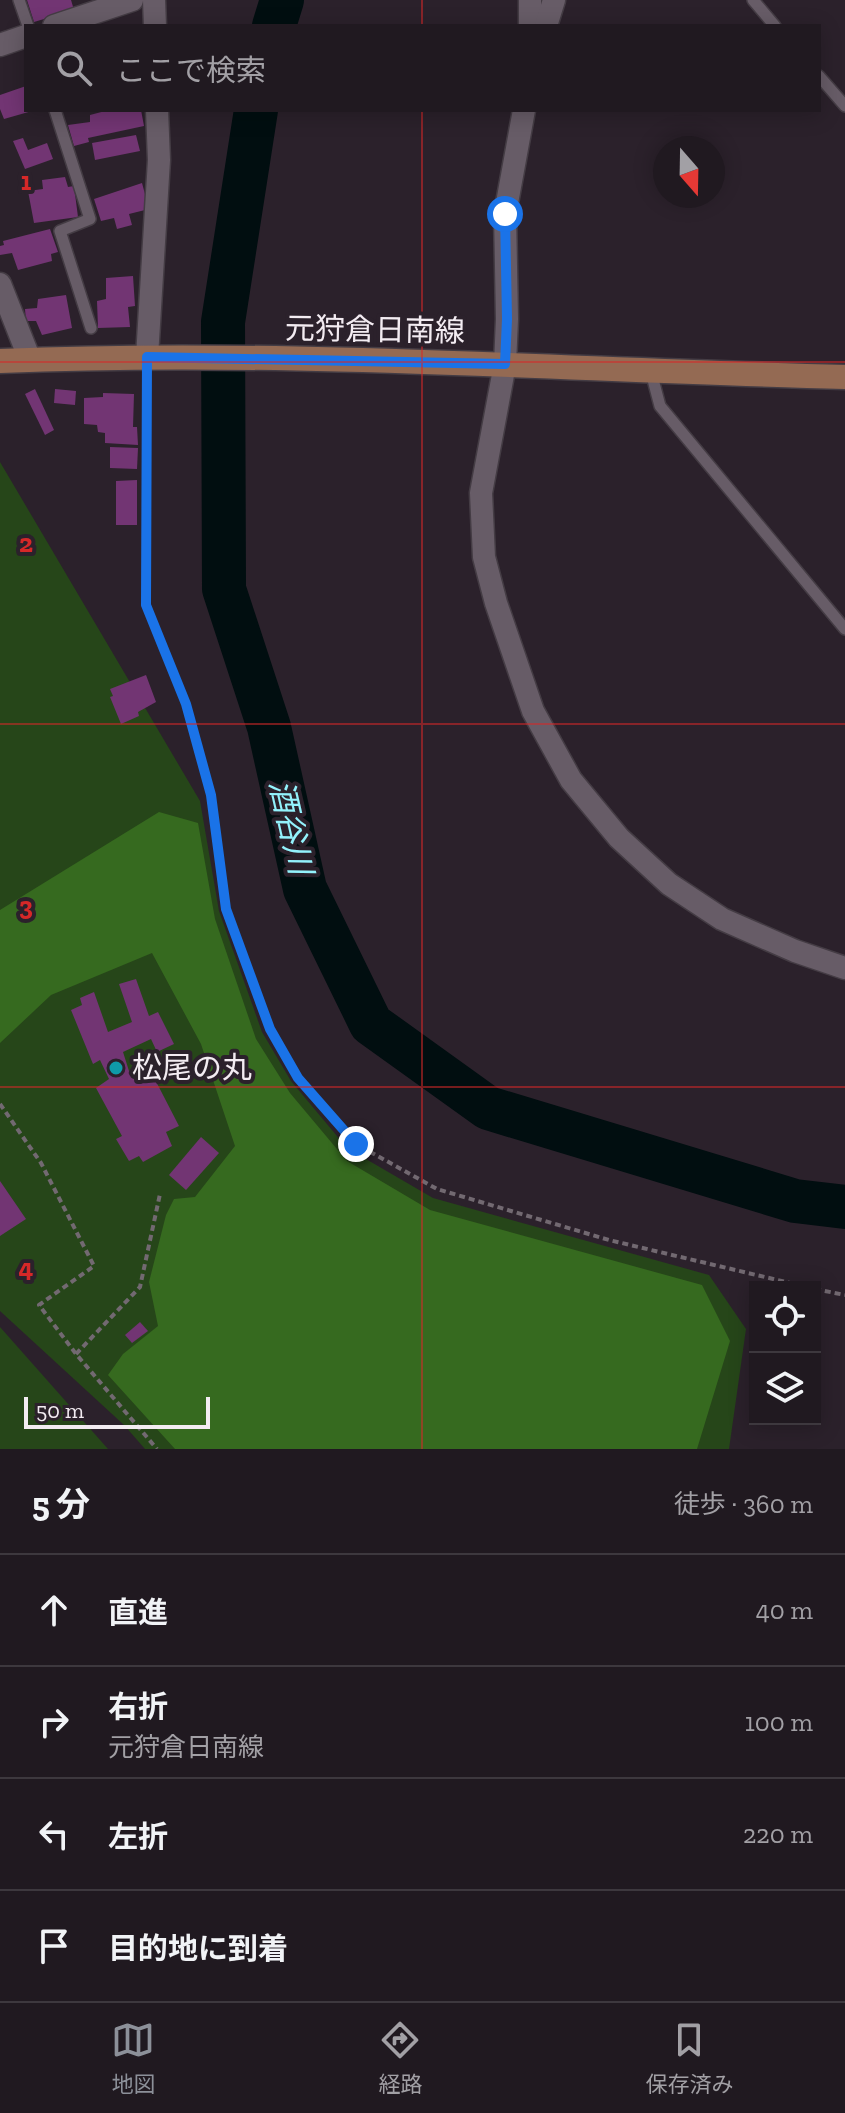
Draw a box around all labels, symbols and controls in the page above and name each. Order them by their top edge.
search box [24,24,821,112]
icon: search [52,46,96,90]
text: ここで検索 [116,53,266,89]
north arrow [653,136,725,208]
text: 1 [21,165,32,197]
route start [487,196,523,232]
street label: 元狩倉日南線 [285,310,465,350]
text: 2 [19,527,33,559]
water label: 酒谷川 [262,776,321,881]
text: 3 [19,890,33,922]
place label: 松尾の丸 [132,1050,252,1086]
marker: 松尾の丸 [107,1059,125,1077]
route end [338,1126,374,1162]
text: 4 [19,1252,34,1284]
map controls [749,1281,821,1425]
button: locate [749,1281,821,1353]
button: layers [749,1353,821,1425]
scale bar [24,1393,210,1429]
text: 50 m [36,1397,84,1424]
text: 5 分 [32,1484,90,1525]
text: 徒歩 · 360 m [674,1488,813,1520]
icon: ahead [32,1588,76,1632]
text: 40 m [756,1594,813,1626]
text: 直進 [108,1595,168,1631]
text: 右折 [108,1689,168,1725]
icon: right [32,1700,76,1744]
text: 100 m [745,1706,813,1738]
text: 元狩倉日南線 [108,1731,264,1763]
icon: left [32,1812,76,1856]
text: 220 m [743,1818,813,1850]
text: 左折 [108,1819,168,1855]
icon: arrive [32,1924,76,1968]
text: 目的地に到着 [108,1931,288,1967]
tab: 地図 [111,2018,156,2098]
tab: 経路 [378,2018,423,2098]
tab: 保存済み [645,2018,734,2098]

